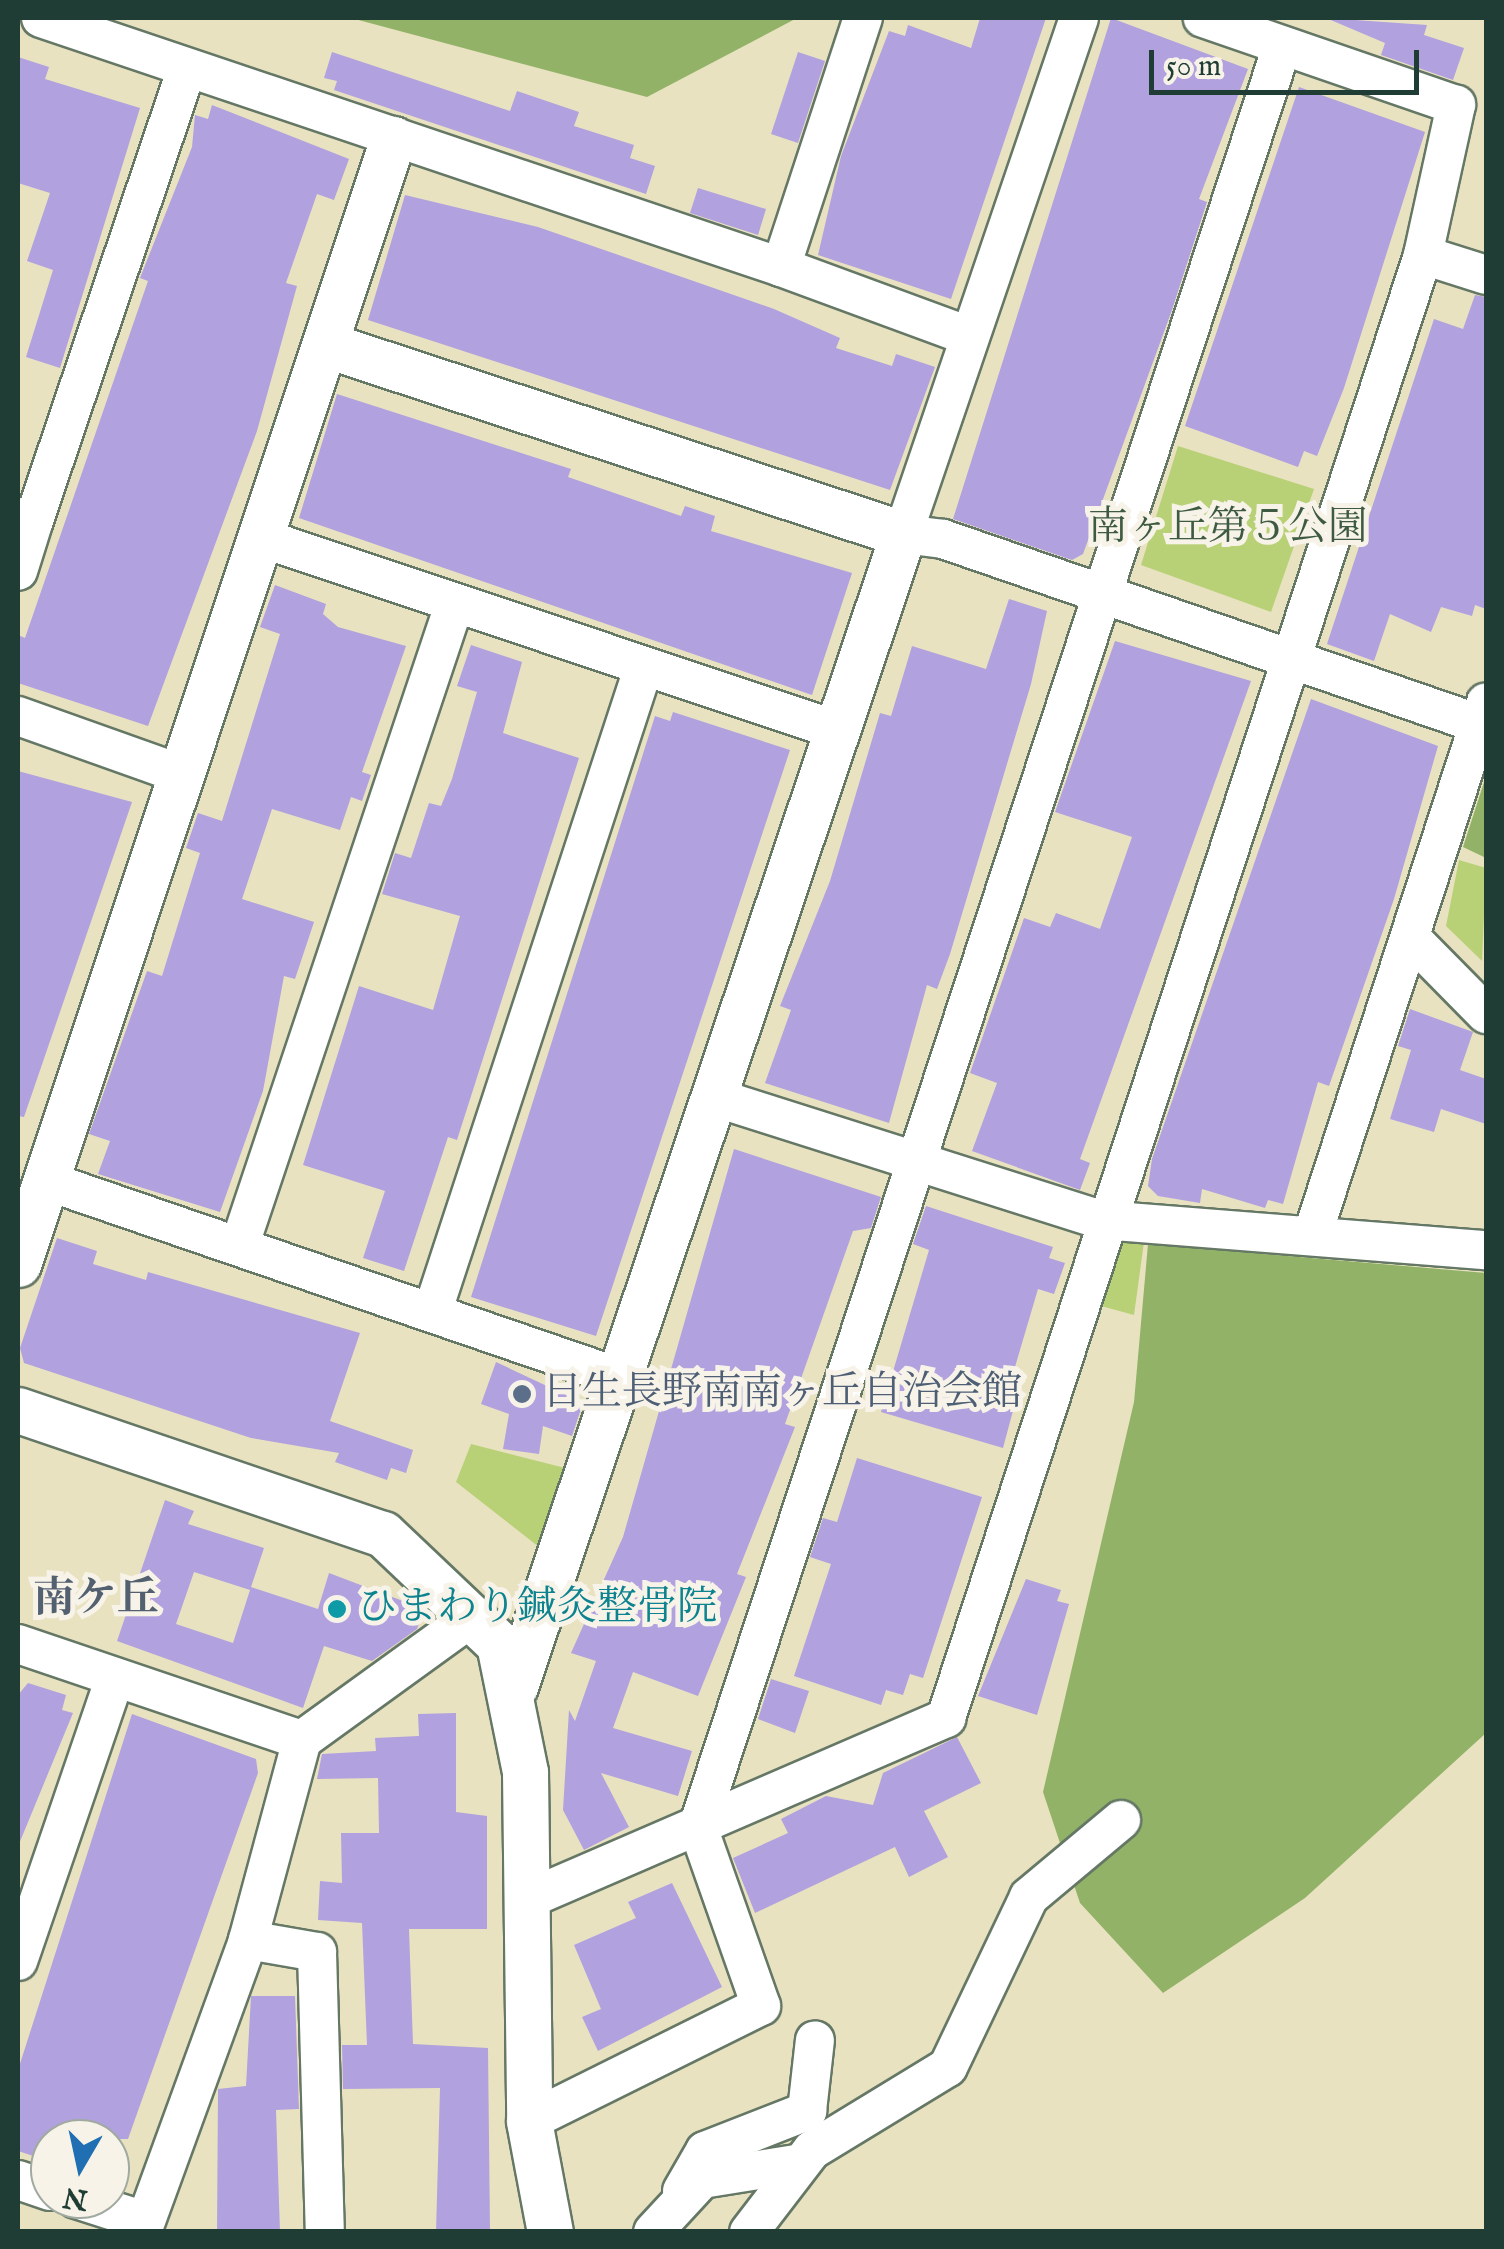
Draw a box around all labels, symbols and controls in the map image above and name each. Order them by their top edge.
scale bar [1154,30,1424,92]
text: 50 m [1166,48,1221,86]
park label: 南ヶ丘第５公園 [1088,505,1368,553]
place label: 日生長野南南ヶ丘自治会館 [542,1370,1022,1418]
marker: 日生長野南南ヶ丘自治会館 [511,1383,533,1405]
district label: 南ケ丘 [33,1575,159,1625]
place label: ひまわり鍼灸整骨院 [357,1585,717,1633]
marker: ひまわり鍼灸整骨院 [326,1598,348,1620]
north arrow [30,2119,130,2219]
text: N [61,2178,90,2216]

